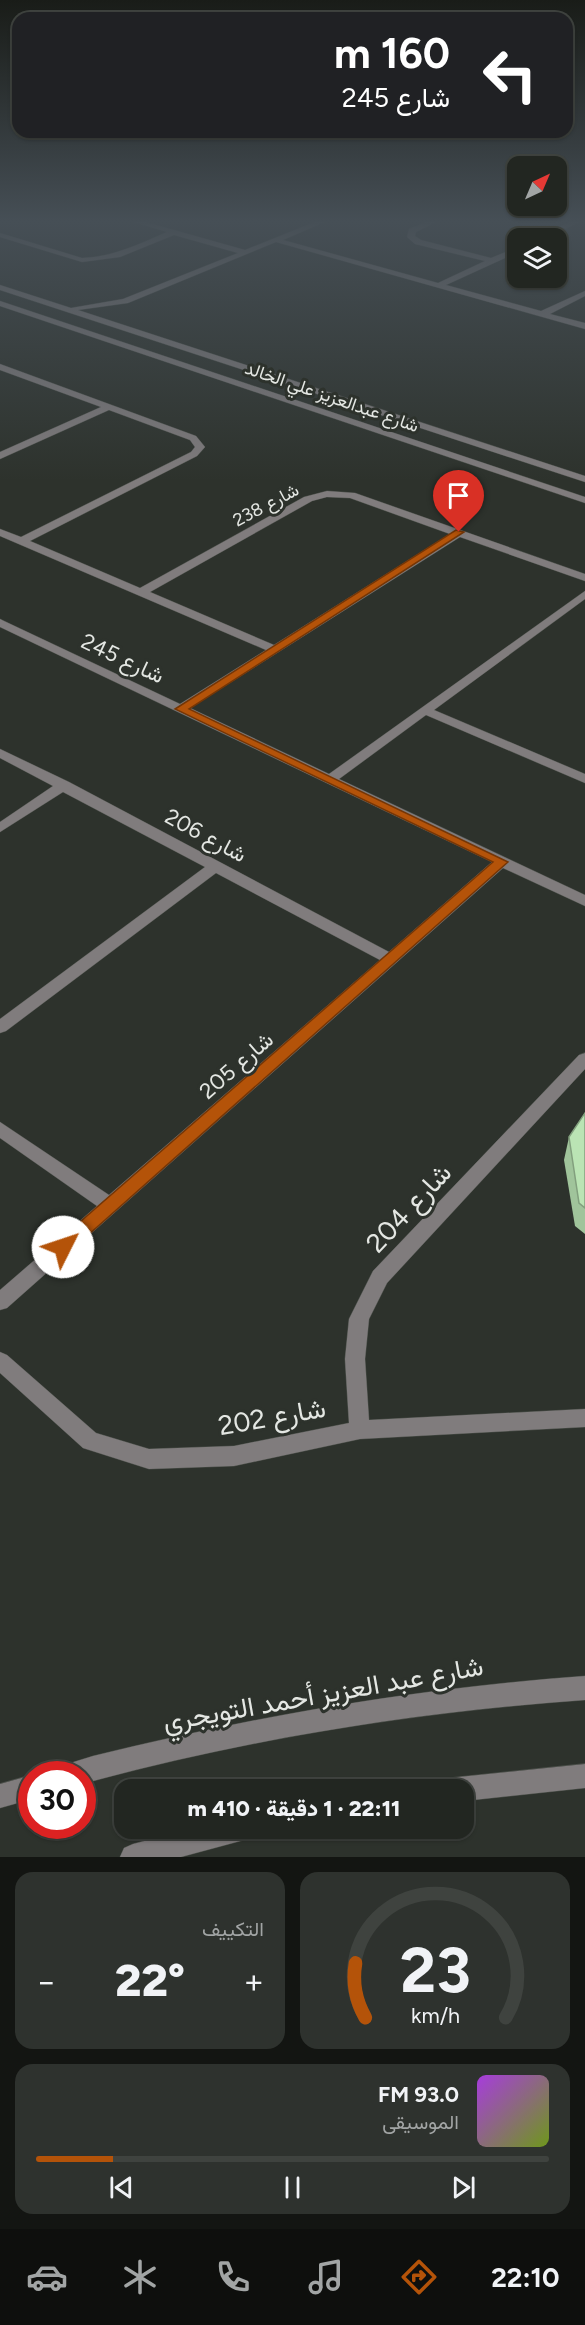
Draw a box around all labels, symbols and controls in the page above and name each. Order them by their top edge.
text: 160 m [334,28,450,79]
icon: left [471,36,549,114]
text: شارع 245 [342,81,450,114]
north arrow [507,156,567,216]
map controls [507,156,567,288]
button: layers [507,228,567,288]
street label: شارع عبدالعزيز علي الخالد [241,357,422,441]
pin [433,470,484,532]
street label: شارع 238 [229,478,303,532]
icon: arrive [442,479,475,512]
street label: شارع 245 [77,628,169,690]
street label: شارع 206 [160,803,251,869]
street label: شارع 205 [194,1026,279,1105]
street label: شارع 204 [359,1156,460,1261]
position arrow [31,1215,95,1279]
street label: شارع 202 [216,1391,329,1444]
street label: شارع عبد العزيز أحمد التويجري [160,1649,487,1744]
speed limit sign: 30 [18,1761,96,1839]
text: 22:11 · 1 دقيقة · 410 m [188,1795,400,1822]
text: التكييف [202,1917,264,1941]
text: 23 [400,1933,470,2008]
text: 22° [115,1953,185,2007]
text: − [36,1962,57,2001]
text: + [243,1962,264,2001]
text: km/h [411,2003,459,2028]
text: 93.0 FM [378,2081,459,2108]
text: الموسيقى [382,2110,459,2134]
icon: previous [105,2171,138,2204]
icon: pause [276,2171,309,2204]
icon: next [447,2171,480,2204]
icon: car [26,2256,68,2298]
icon: climate [119,2256,161,2298]
icon: phone [212,2256,254,2298]
icon: music [305,2256,347,2298]
icon: directions [398,2256,440,2298]
text: 22:10 [491,2261,559,2294]

